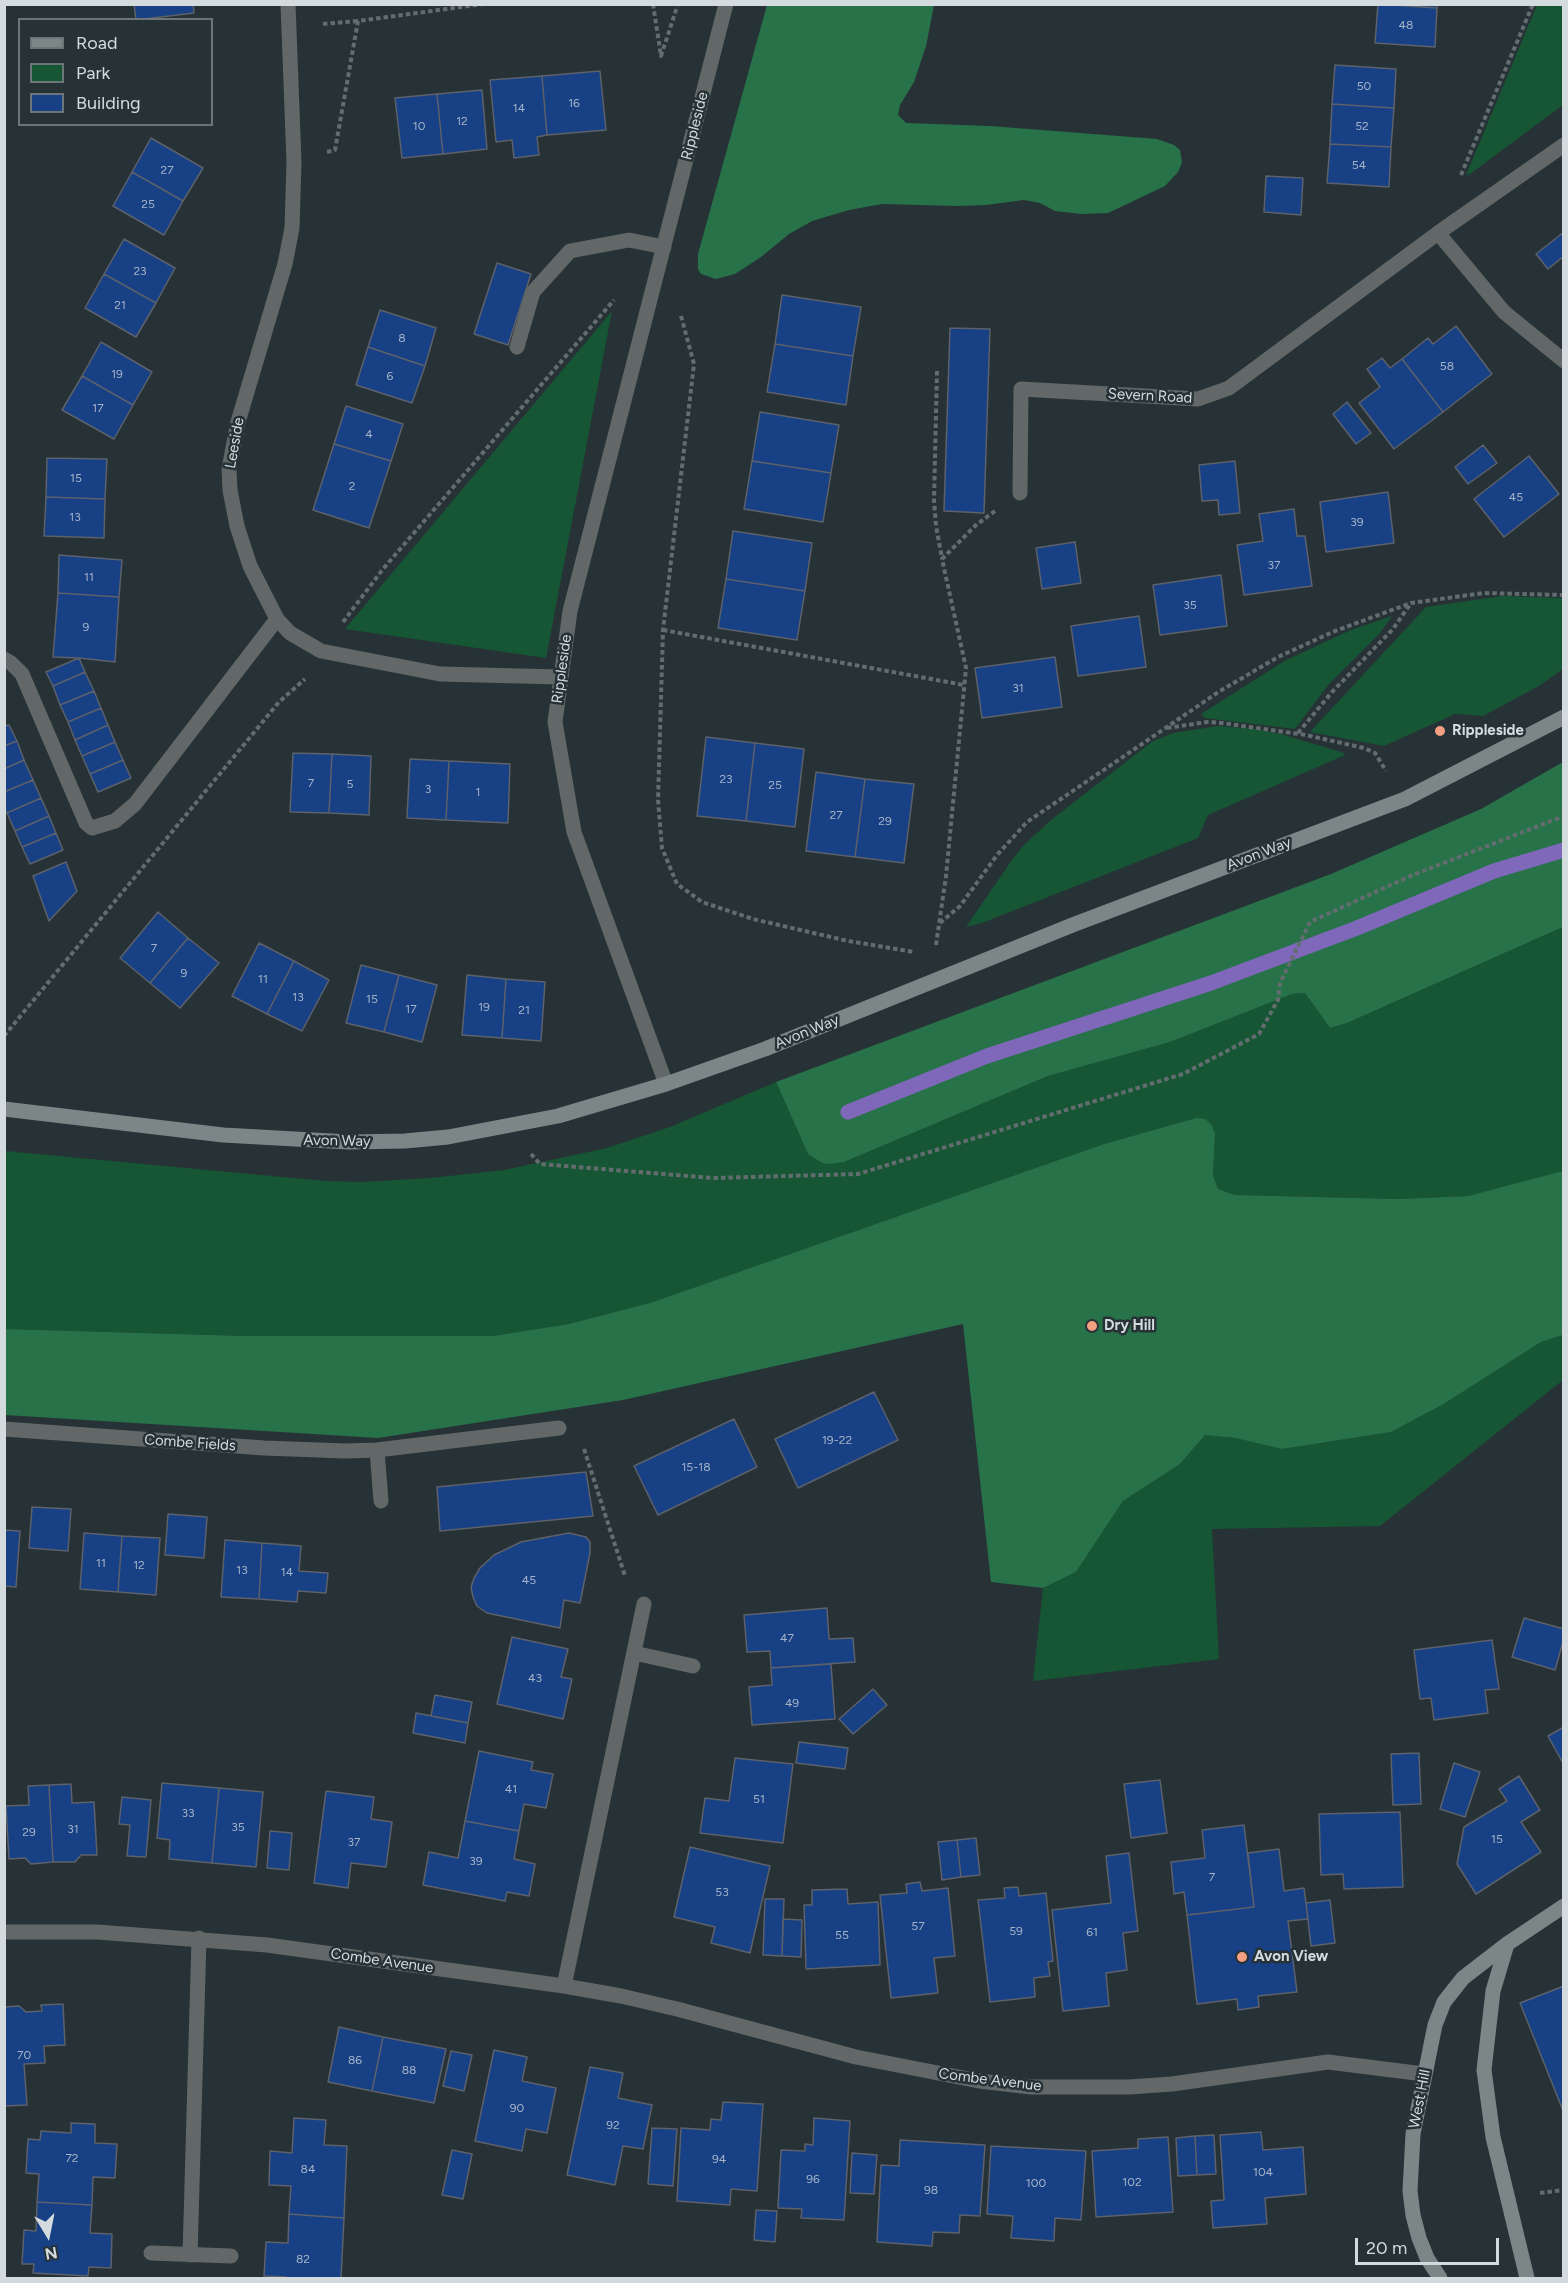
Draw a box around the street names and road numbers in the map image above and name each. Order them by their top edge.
street label: Rippleside [678,90,712,162]
street label: Severn Road [1107,385,1193,407]
street label: Leeside [222,416,248,470]
street label: Rippleside [548,633,576,705]
street label: Avon Way [1224,833,1294,875]
street label: Avon Way [772,1011,842,1053]
street label: Avon Way [303,1131,371,1151]
street label: Combe Fields [144,1431,236,1455]
street label: Combe Avenue [329,1945,435,1977]
street label: Combe Avenue [937,2065,1043,2095]
street label: West Hill [1405,2068,1435,2130]

